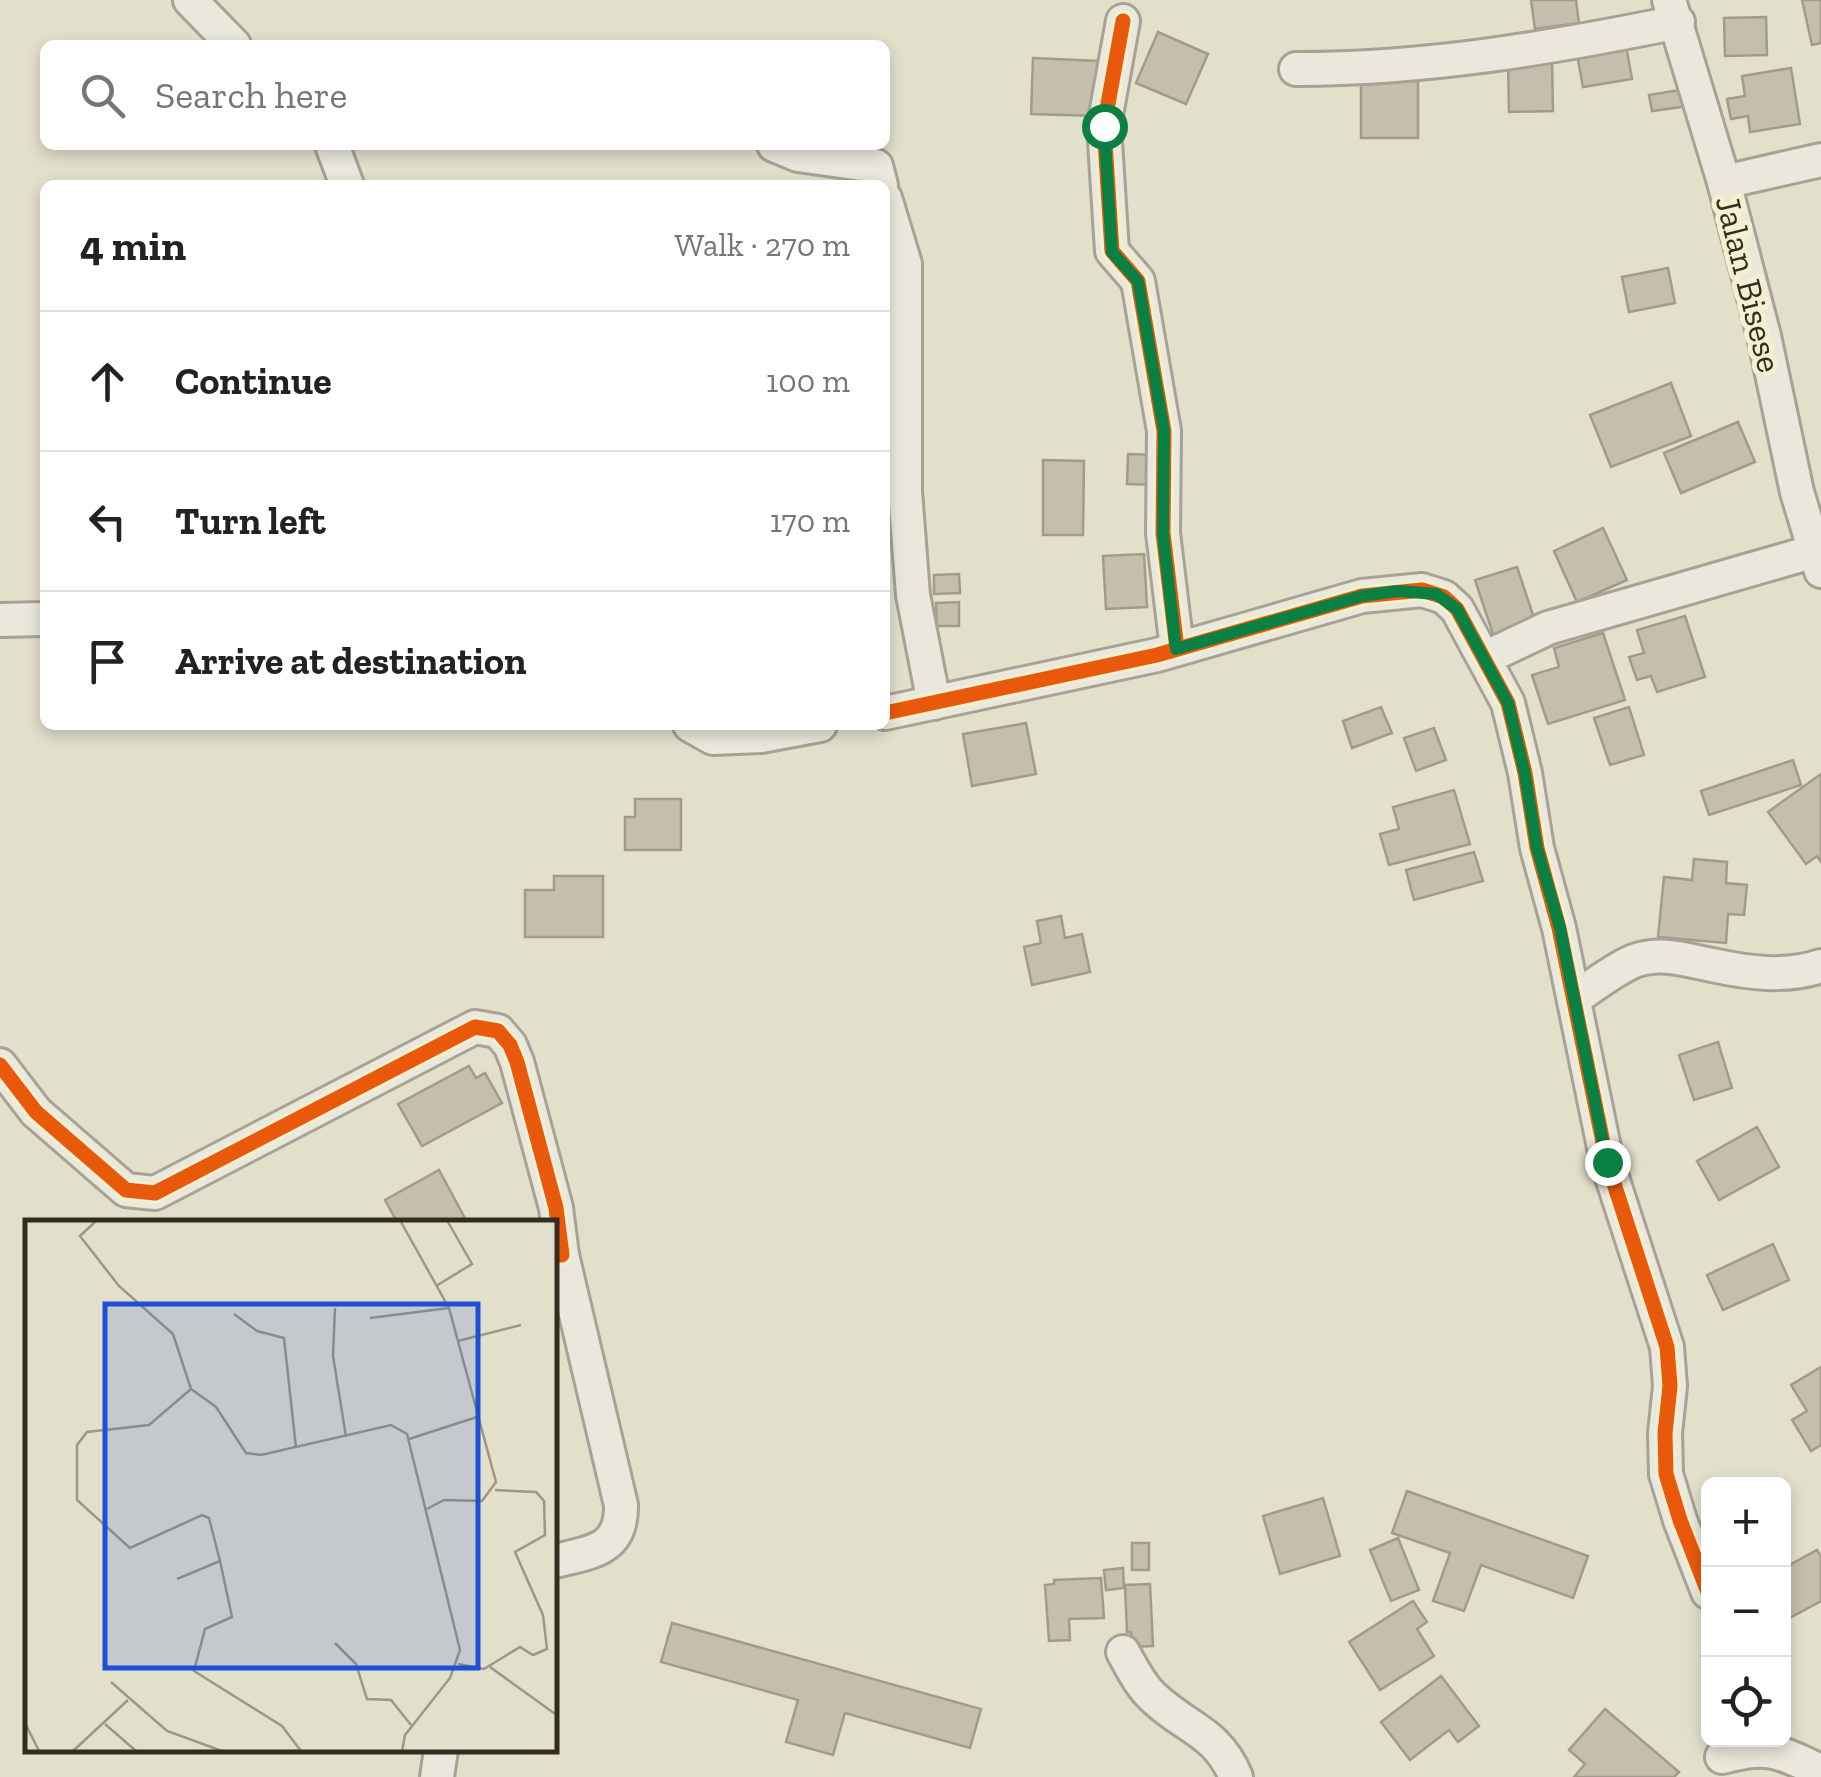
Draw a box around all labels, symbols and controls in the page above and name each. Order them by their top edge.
search box [40,40,890,150]
icon: search [75,68,130,123]
text: Search here [155,72,347,118]
route start [1082,104,1128,150]
street label: Jalan Bisese [1707,191,1791,377]
text: 4 min [80,220,186,271]
text: Walk · 270 m [675,226,850,264]
icon: ahead [80,354,135,409]
text: Continue [175,358,332,404]
text: 100 m [766,362,850,400]
icon: left [80,494,135,549]
text: Turn left [175,498,326,544]
text: 170 m [770,502,850,540]
icon: arrive [80,634,135,689]
text: Arrive at destination [175,638,526,684]
route end [1585,1140,1631,1186]
inset map [25,1220,558,1752]
map controls [1701,1477,1791,1747]
button: + [1701,1477,1791,1567]
button: − [1701,1567,1791,1657]
button: locate [1701,1657,1791,1747]

